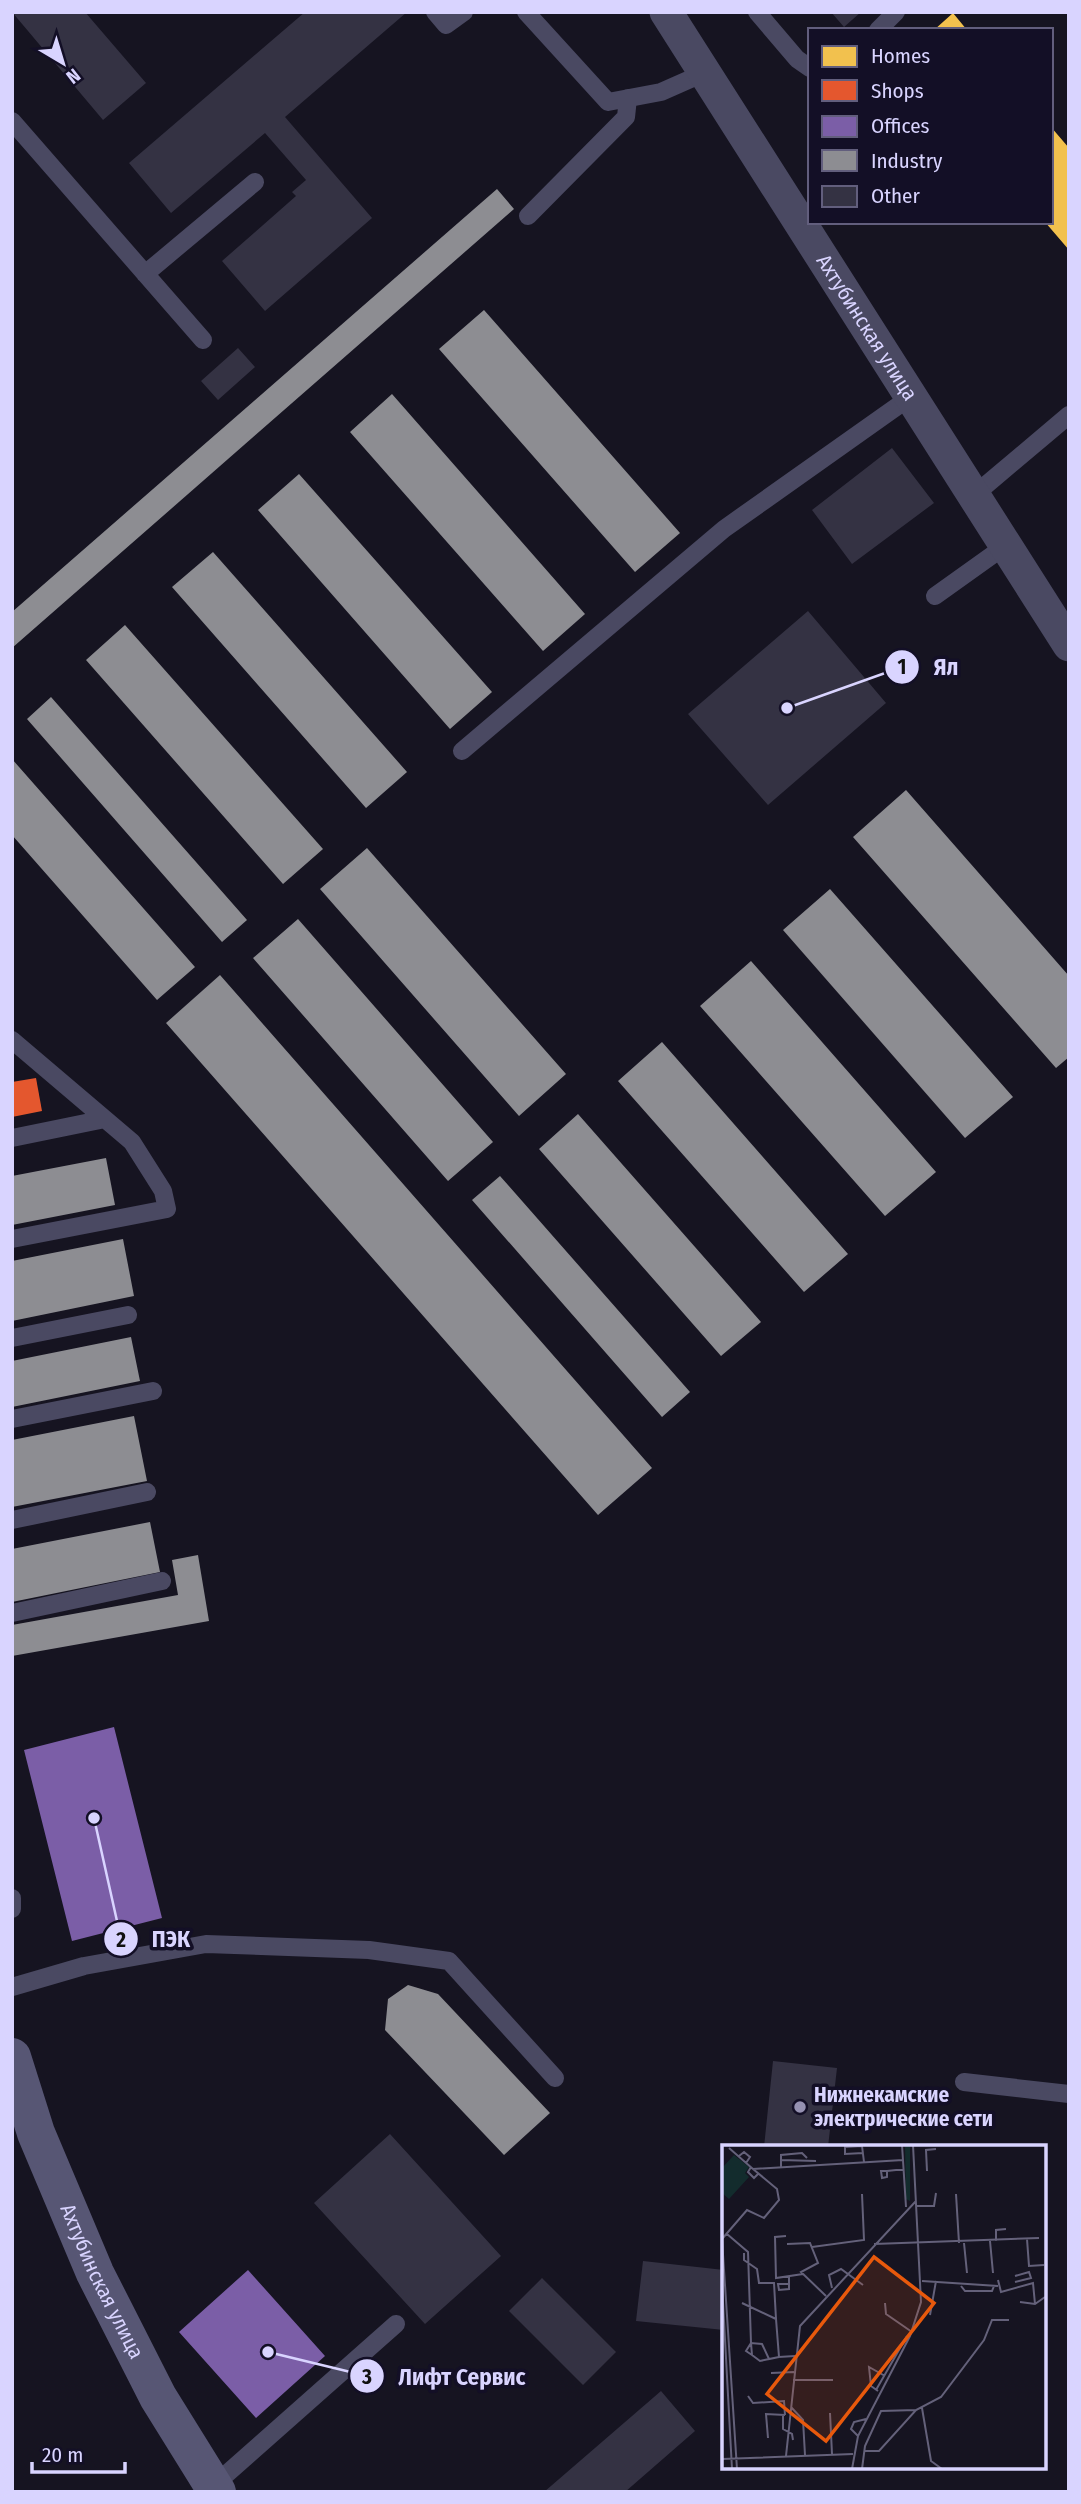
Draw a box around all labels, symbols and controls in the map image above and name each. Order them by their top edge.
north arrow [28,28,98,98]
legend [808,28,1053,224]
text: Homes [871,43,930,69]
text: N [62,63,85,89]
text: Shops [871,78,924,104]
text: Offices [871,113,930,139]
text: Industry [871,148,943,174]
text: Other [871,183,920,209]
street label: Ахтубинская улица [811,249,923,405]
callout: Ял [885,645,972,689]
text: Ял [934,653,958,681]
text: 1 [898,654,906,680]
callout: ПЭК [103,1917,204,1961]
text: ПЭК [152,1925,191,1953]
text: 2 [115,1927,126,1953]
place label: Нижнекамские электрические сети [814,2082,993,2132]
marker: Нижнекамские электрические сети [792,2099,808,2115]
inset map [722,2145,1046,2469]
street label: Ахтубинская улица [54,2200,149,2363]
callout: Лифт Сервис [350,2354,540,2398]
text: Лифт Сервис [398,2363,526,2391]
text: 3 [361,2364,372,2390]
scale bar [32,2430,124,2474]
text: 20 m [42,2442,83,2468]

